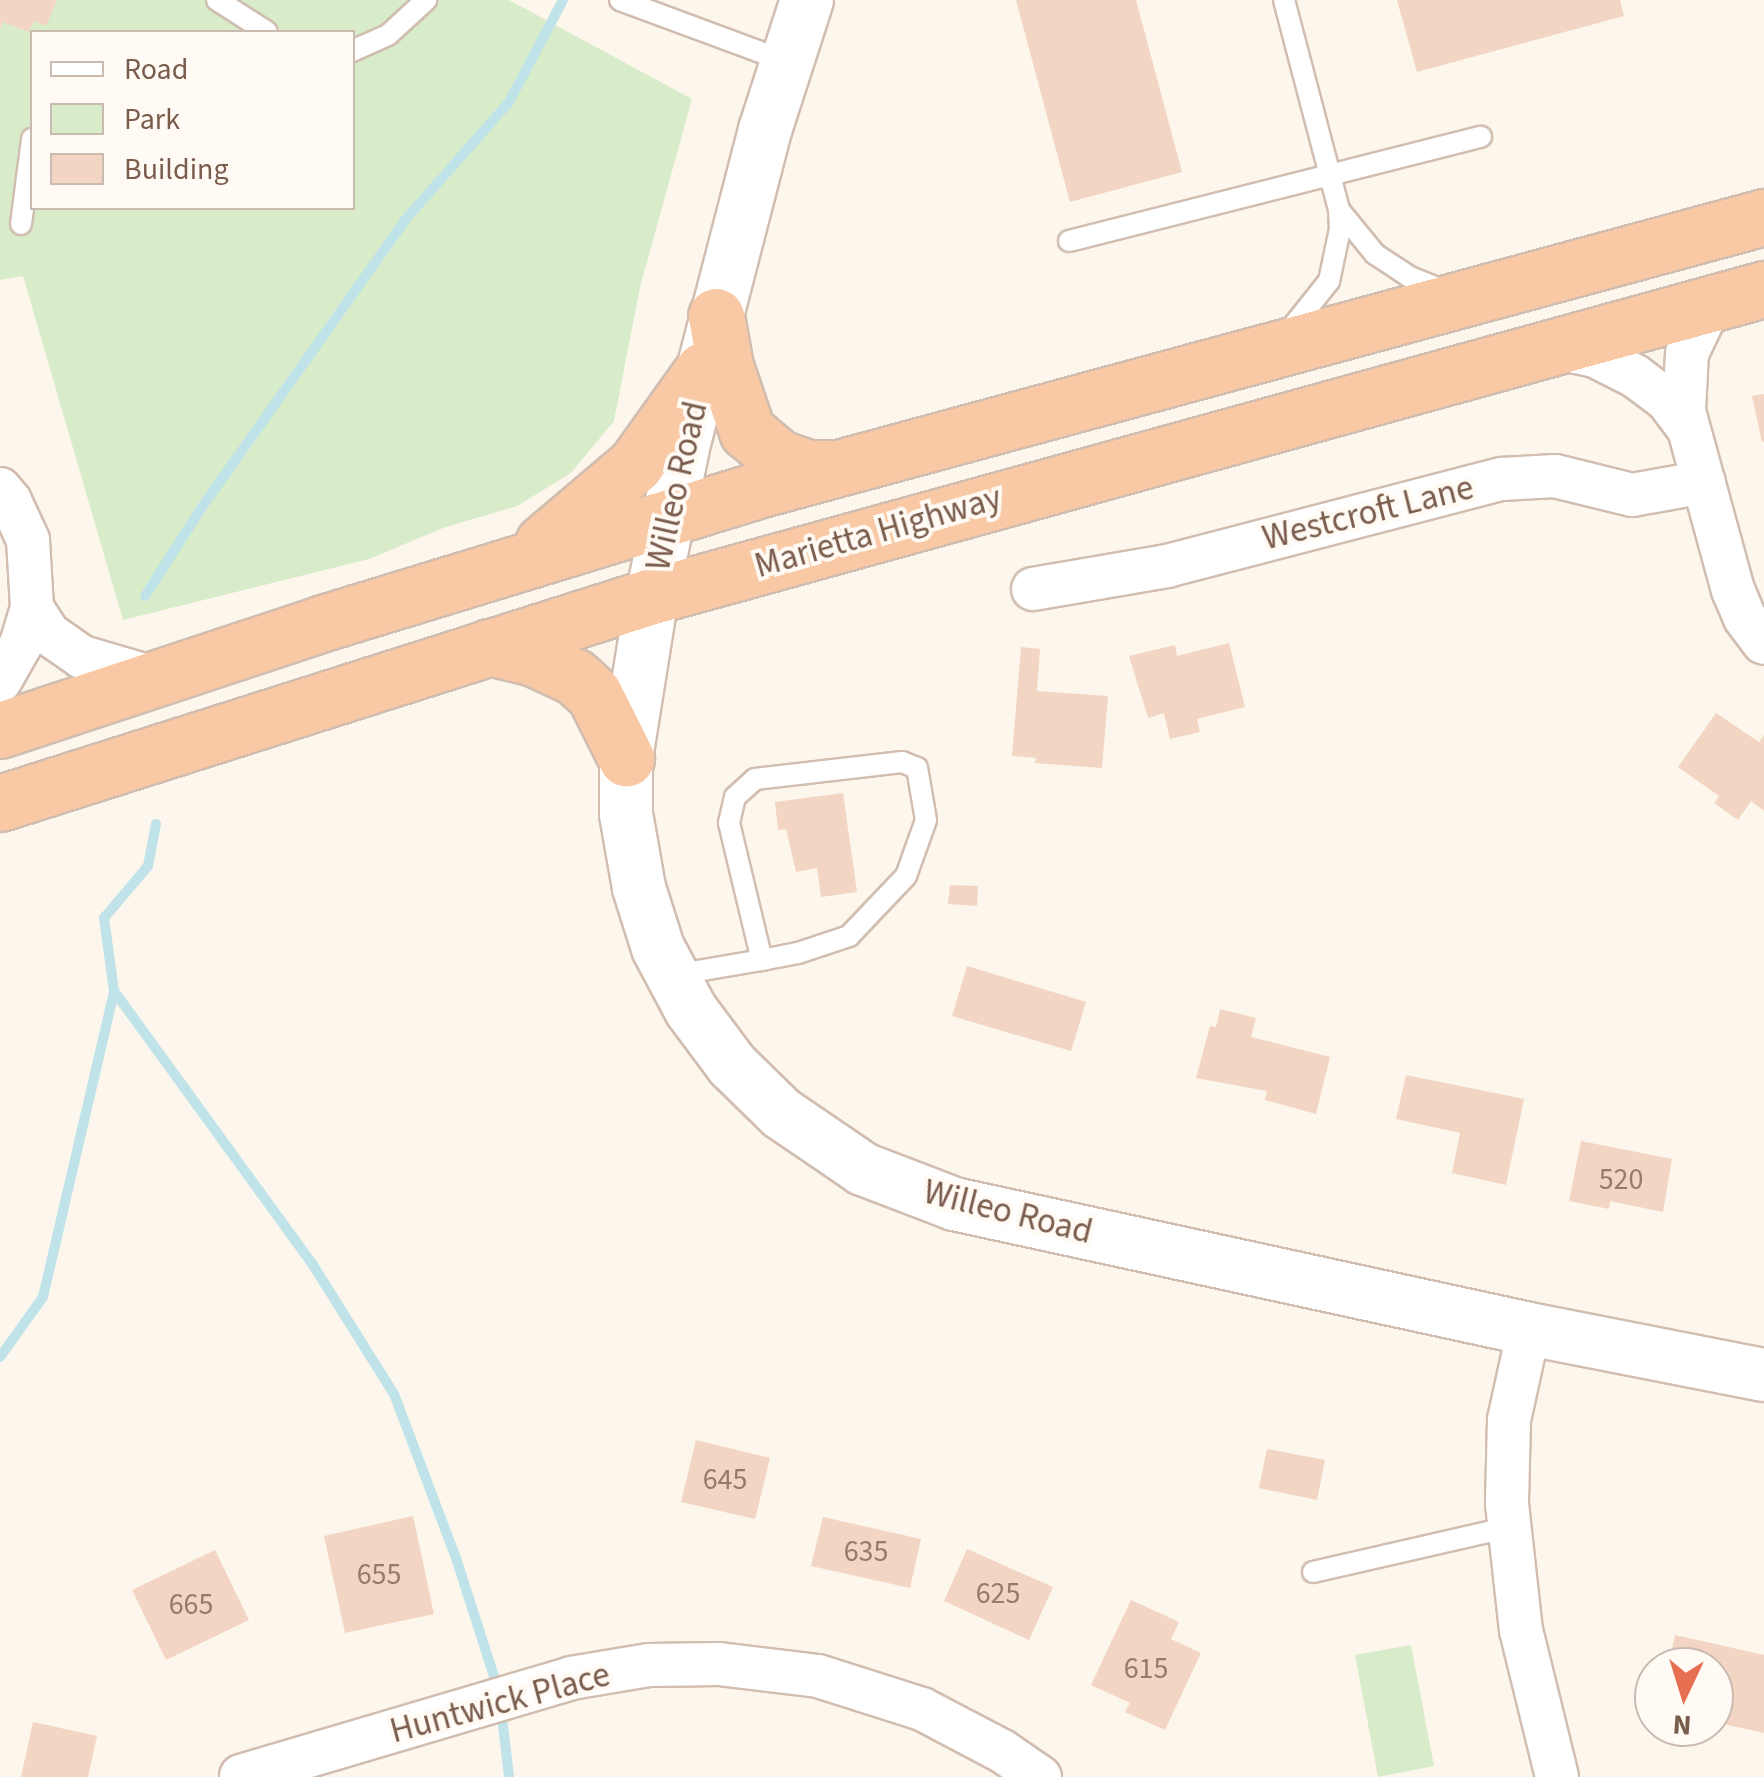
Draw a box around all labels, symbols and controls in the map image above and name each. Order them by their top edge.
legend [30,30,355,210]
text: Road [124,48,188,91]
text: Park [124,98,180,141]
text: Building [124,148,229,191]
street label: Willeo Road [637,397,717,575]
street label: Westcroft Lane [1258,467,1478,559]
street label: Marietta Highway [750,477,1006,587]
house number: 520 [1599,1162,1643,1198]
street label: Willeo Road [919,1171,1097,1253]
house number: 645 [703,1462,747,1498]
house number: 635 [844,1534,888,1570]
house number: 655 [357,1557,401,1593]
house number: 625 [976,1576,1020,1612]
house number: 665 [169,1587,213,1623]
north arrow [1634,1647,1734,1747]
house number: 615 [1124,1651,1168,1687]
street label: Huntwick Place [385,1653,615,1753]
text: N [1671,1704,1693,1746]

